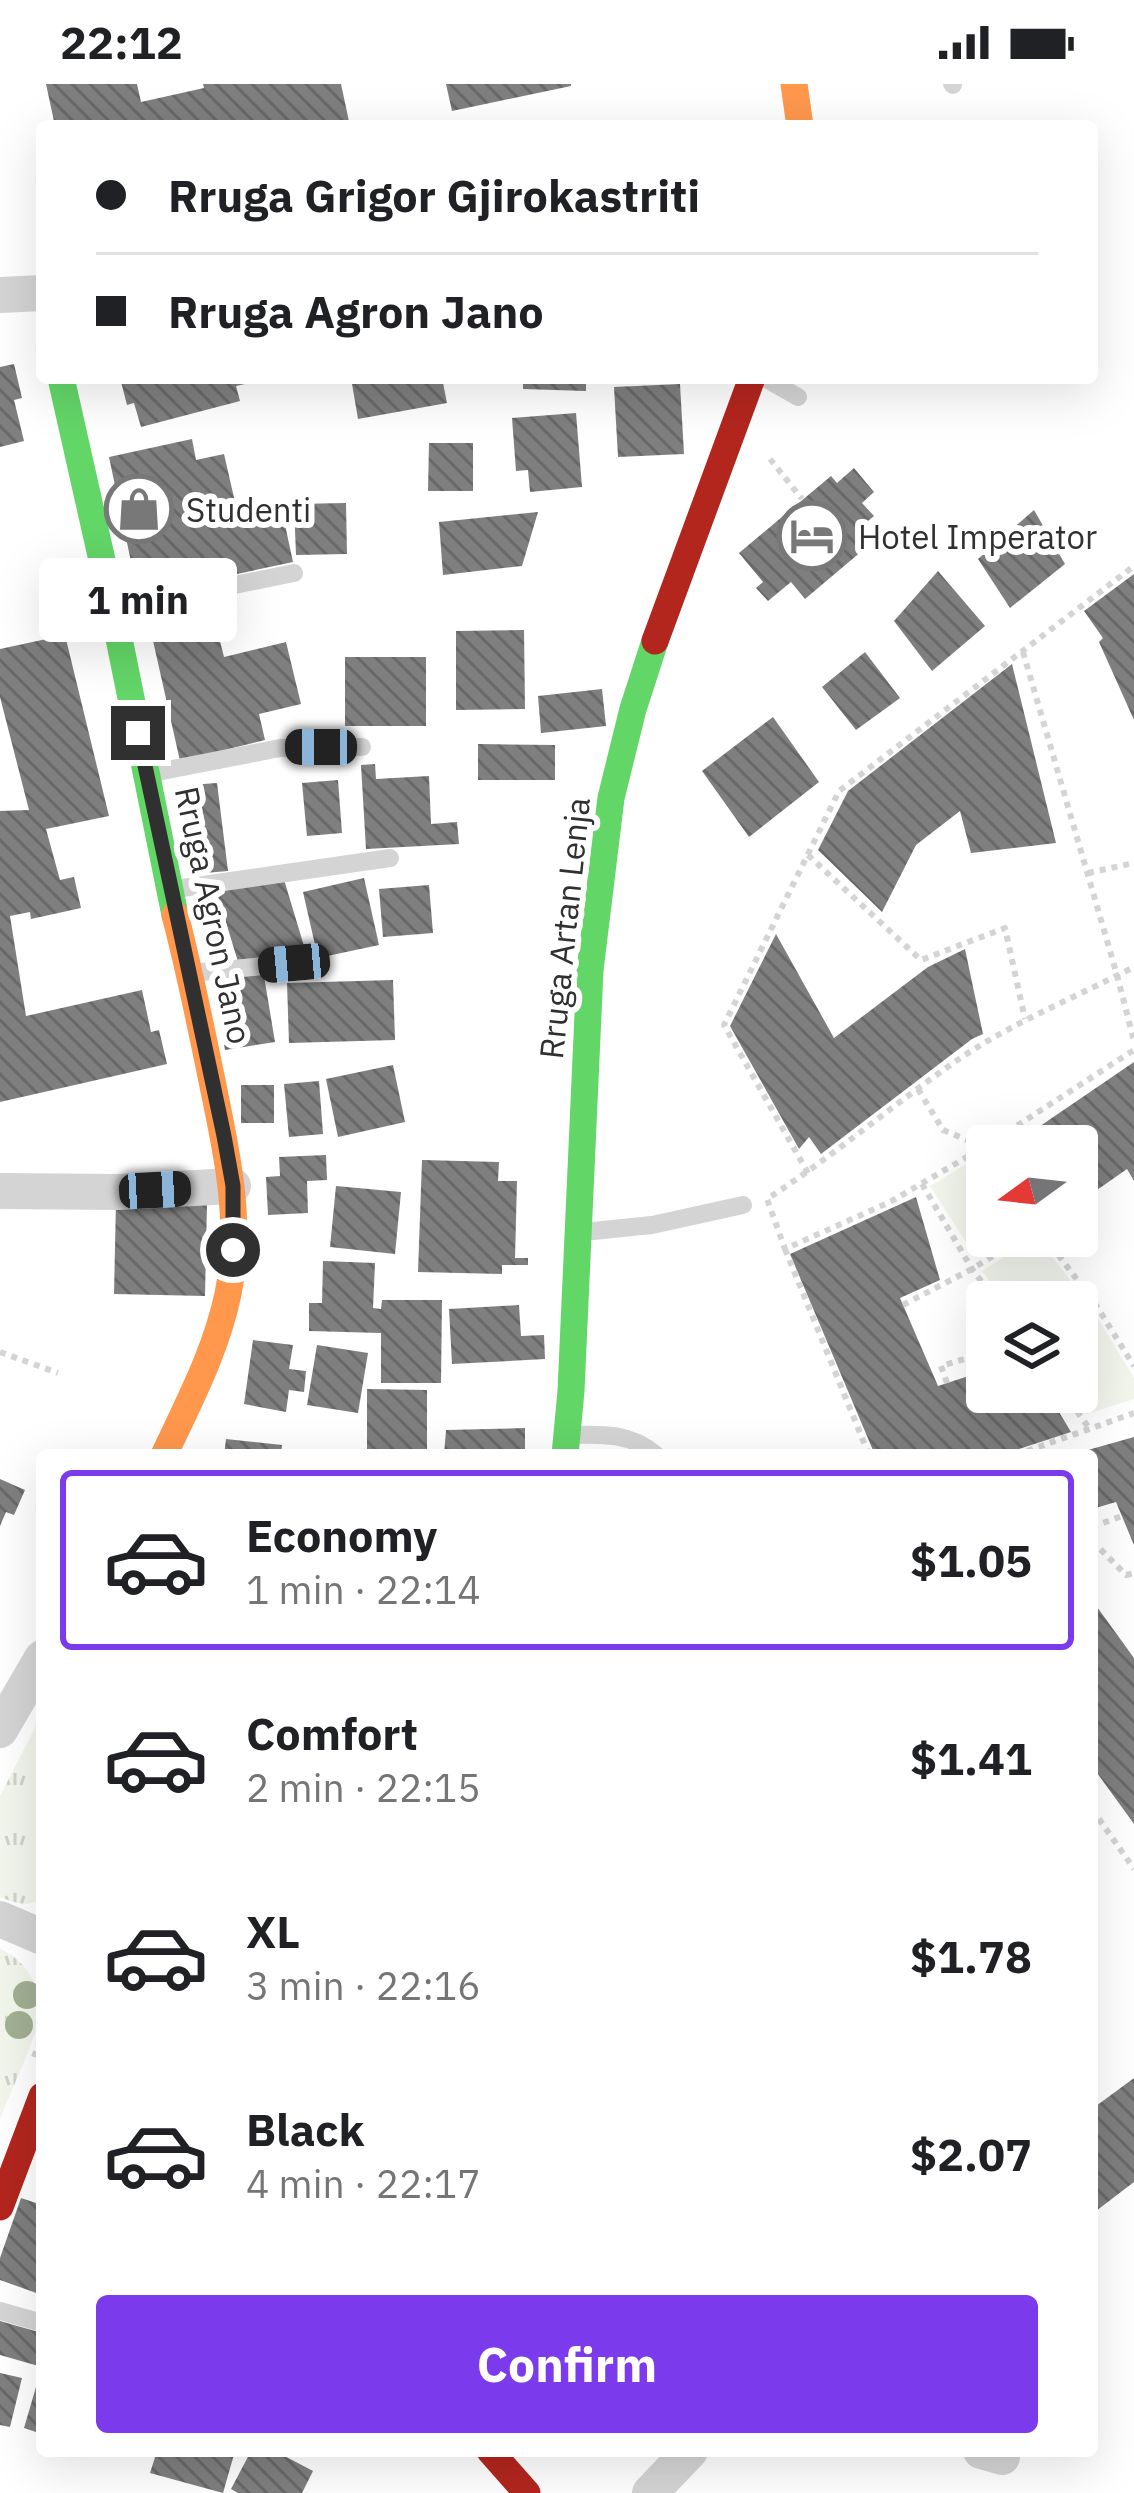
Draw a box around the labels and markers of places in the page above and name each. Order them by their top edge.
shop icon: Studenti [104,474,174,544]
place label: Studenti [186,488,311,531]
hotel icon: Hotel Imperator [777,501,847,571]
place label: Hotel Imperator [858,515,1097,558]

